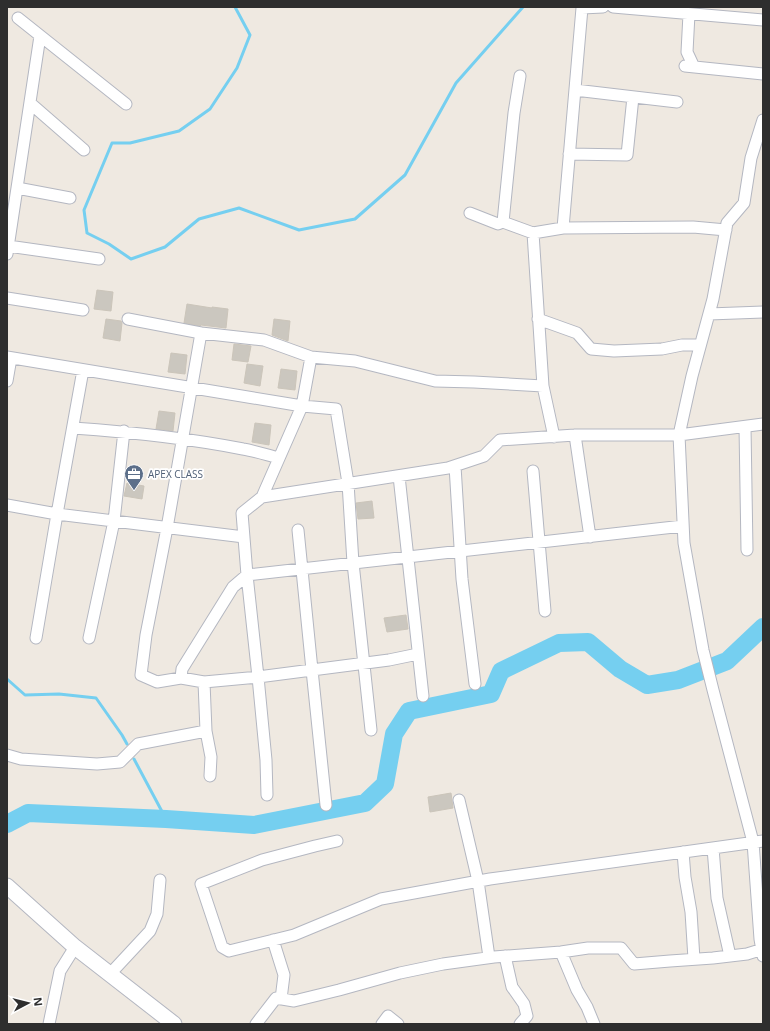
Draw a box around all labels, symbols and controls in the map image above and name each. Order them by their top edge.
office icon: APEX CLASS [123,463,145,491]
place label: APEX CLASS [148,467,203,481]
north arrow [8,983,48,1023]
text: N [30,996,46,1007]

